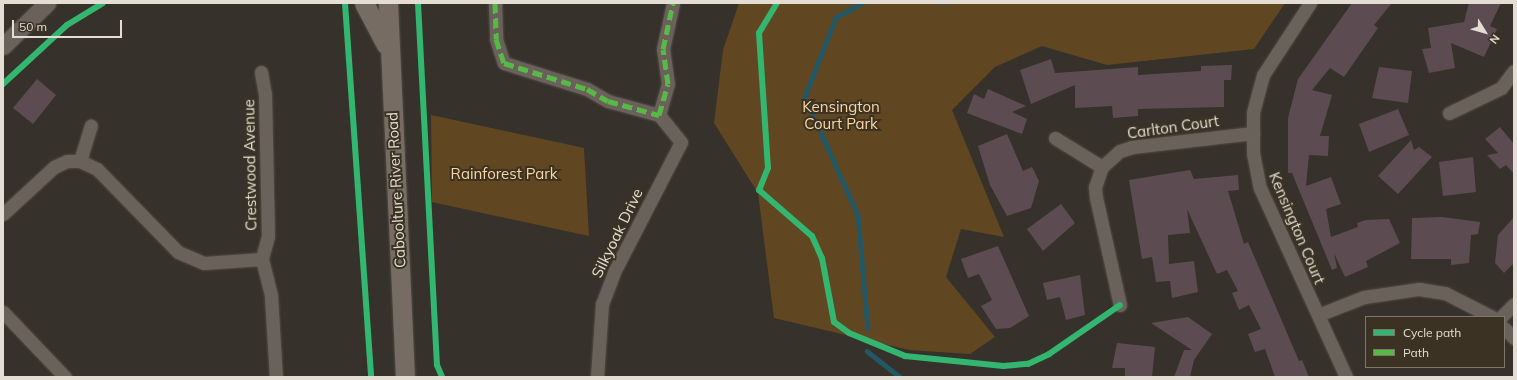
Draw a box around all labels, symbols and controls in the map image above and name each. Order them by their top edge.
scale bar [14,12,124,38]
north arrow [1465,12,1505,52]
text: 50 m [19,19,47,34]
text: N [1486,32,1503,47]
park label: Kensington Court Park [802,97,880,132]
street label: Crestwood Avenue [240,99,260,231]
street label: Caboolture River Road [383,112,409,268]
street label: Carlton Court [1126,112,1220,142]
park label: Rainforest Park [451,165,557,183]
street label: Kensington Court [1265,169,1329,287]
street label: Silkyoak Drive [588,185,646,281]
legend [1365,316,1505,368]
text: Cycle path [1403,325,1461,340]
text: Path [1403,345,1429,360]

